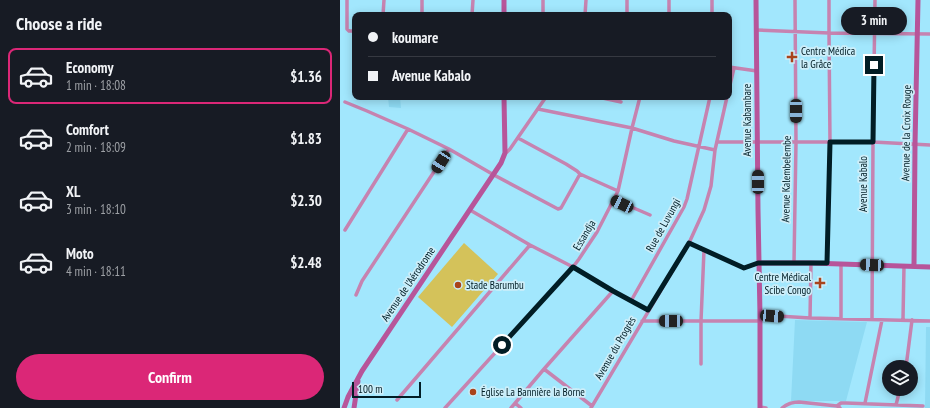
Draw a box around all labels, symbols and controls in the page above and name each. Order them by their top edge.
callout: 3 min [841,7,907,35]
text: Choose a ride [16,12,102,35]
text: 3 min [861,12,887,29]
text: koumare [392,28,438,47]
place label: Centre Médica la Grâce [801,44,855,71]
marker: Centre Médica la Grâce [786,51,798,63]
route end [865,56,883,74]
icon: car [18,58,54,94]
text: Economy [66,58,114,77]
text: Avenue Kabalo [392,66,471,85]
text: $1.36 [290,67,322,86]
text: 1 min · 18:08 [66,77,126,94]
street label: Avenue Kabambare [740,83,754,156]
street label: Avenue de la Croix Rouge [898,84,914,181]
car [790,99,802,123]
icon: car [18,120,54,156]
text: Comfort [66,120,109,139]
text: $1.83 [290,129,322,148]
street label: Avenue Kalembelembe [778,135,794,223]
text: 2 min · 18:09 [66,139,126,156]
car [429,149,453,175]
street label: Avenue Kabalo [856,156,870,212]
car [752,170,764,194]
icon: car [18,182,54,218]
text: XL [66,182,80,201]
text: $2.30 [290,191,322,210]
car [609,193,635,215]
street label: Rue de Luvungi [643,196,683,254]
text: 3 min · 18:10 [66,201,126,218]
street label: Essandja [570,217,598,253]
icon: car [18,244,54,280]
text: Moto [66,244,94,263]
street label: Avenue de l’Aérodrome [378,244,438,324]
text: $2.48 [290,253,322,272]
car [860,258,884,272]
text: 4 min · 18:11 [66,263,126,280]
place label: Centre Médical Scibe Congo [754,270,811,297]
marker: Centre Médical Scibe Congo [814,277,826,289]
place label: Stade Barumbu [466,278,524,292]
marker: Stade Barumbu [453,280,463,290]
car [760,309,784,323]
street label: Avenue du Progrès [591,314,639,382]
car [659,315,683,327]
route start [493,336,511,354]
button: Confirm [16,354,324,400]
map controls [882,360,918,396]
button: layers [882,360,918,396]
scale bar [352,380,421,399]
text: 100 m [358,382,382,396]
place label: Église La Bannière la Borne [481,385,585,399]
marker: Église La Bannière la Borne [468,387,478,397]

